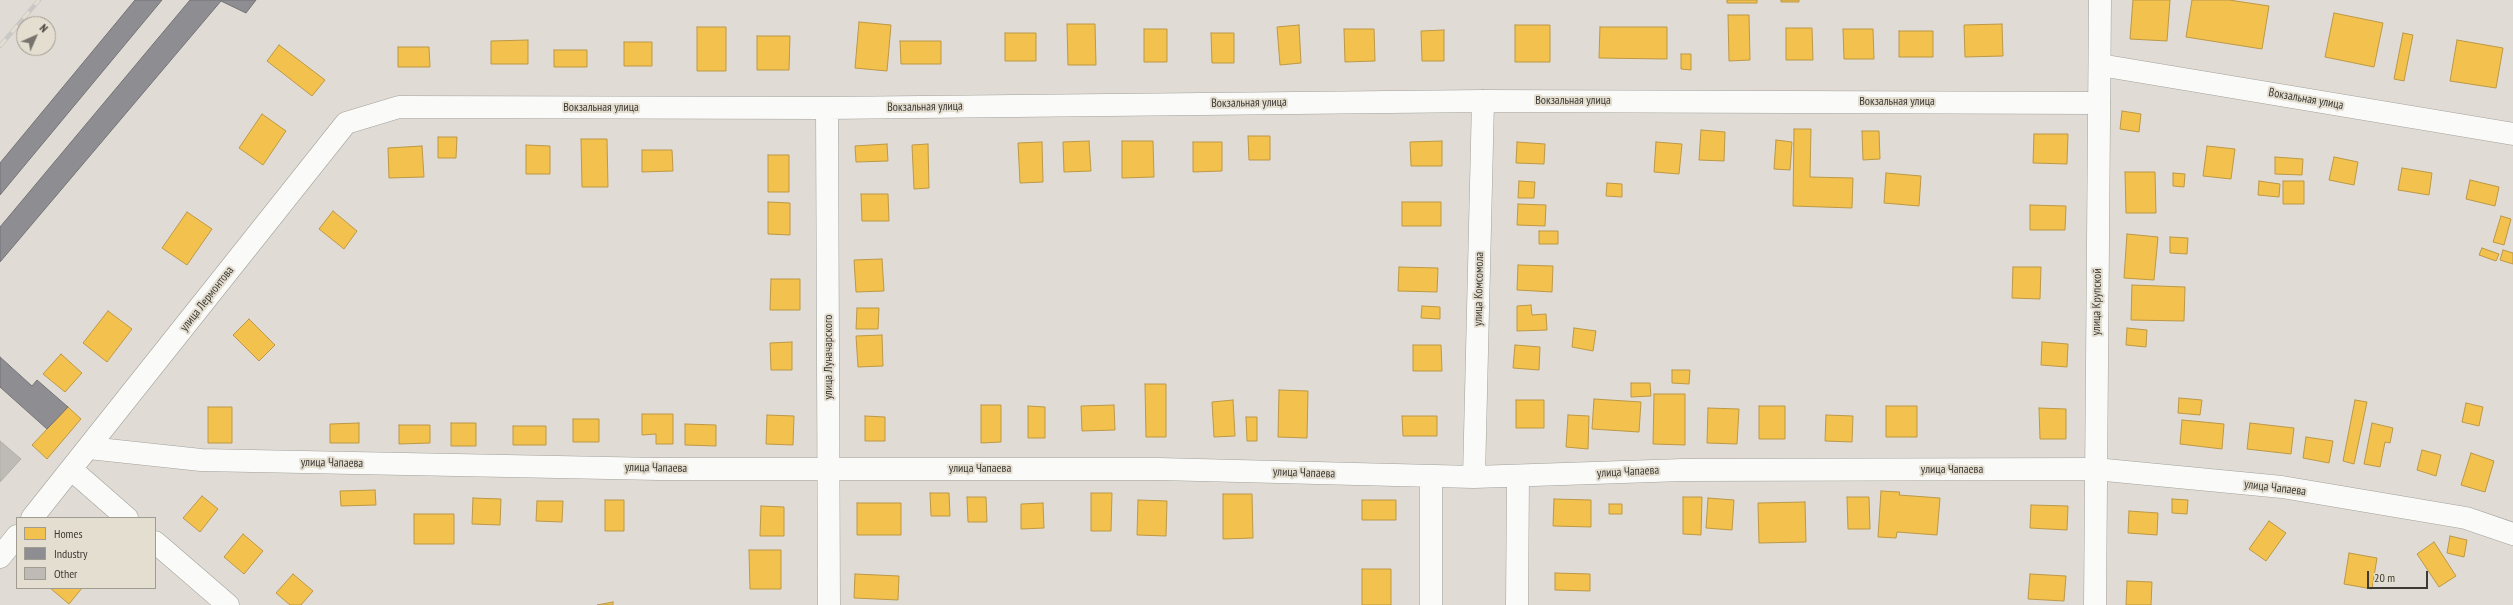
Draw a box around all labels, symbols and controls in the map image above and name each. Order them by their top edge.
north arrow [16,16,56,56]
text: N [37,21,51,35]
street label: Вокзальная улица [2267,85,2345,113]
street label: Вокзальная улица [1535,94,1611,108]
street label: Вокзальная улица [1211,95,1287,111]
street label: Вокзальная улица [1859,95,1935,109]
street label: Вокзальная улица [887,99,963,115]
street label: Вокзальная улица [563,101,639,115]
street label: улица Комсомола [1471,252,1487,326]
street label: улица Лермонтова [177,264,237,334]
street label: улица Крупской [2089,268,2105,336]
street label: улица Луначарского [822,314,836,400]
street label: улица Чапаева [301,455,363,471]
street label: улица Чапаева [625,460,687,476]
street label: улица Чапаева [949,462,1011,476]
street label: улица Чапаева [1596,463,1660,481]
street label: улица Чапаева [1921,463,1983,477]
street label: улица Чапаева [1273,465,1335,481]
street label: улица Чапаева [2243,477,2307,499]
legend [16,517,156,589]
text: Homes [54,526,82,541]
text: Industry [54,546,88,561]
scale bar [2369,563,2430,589]
text: Other [54,566,77,581]
text: 20 m [2374,570,2395,585]

